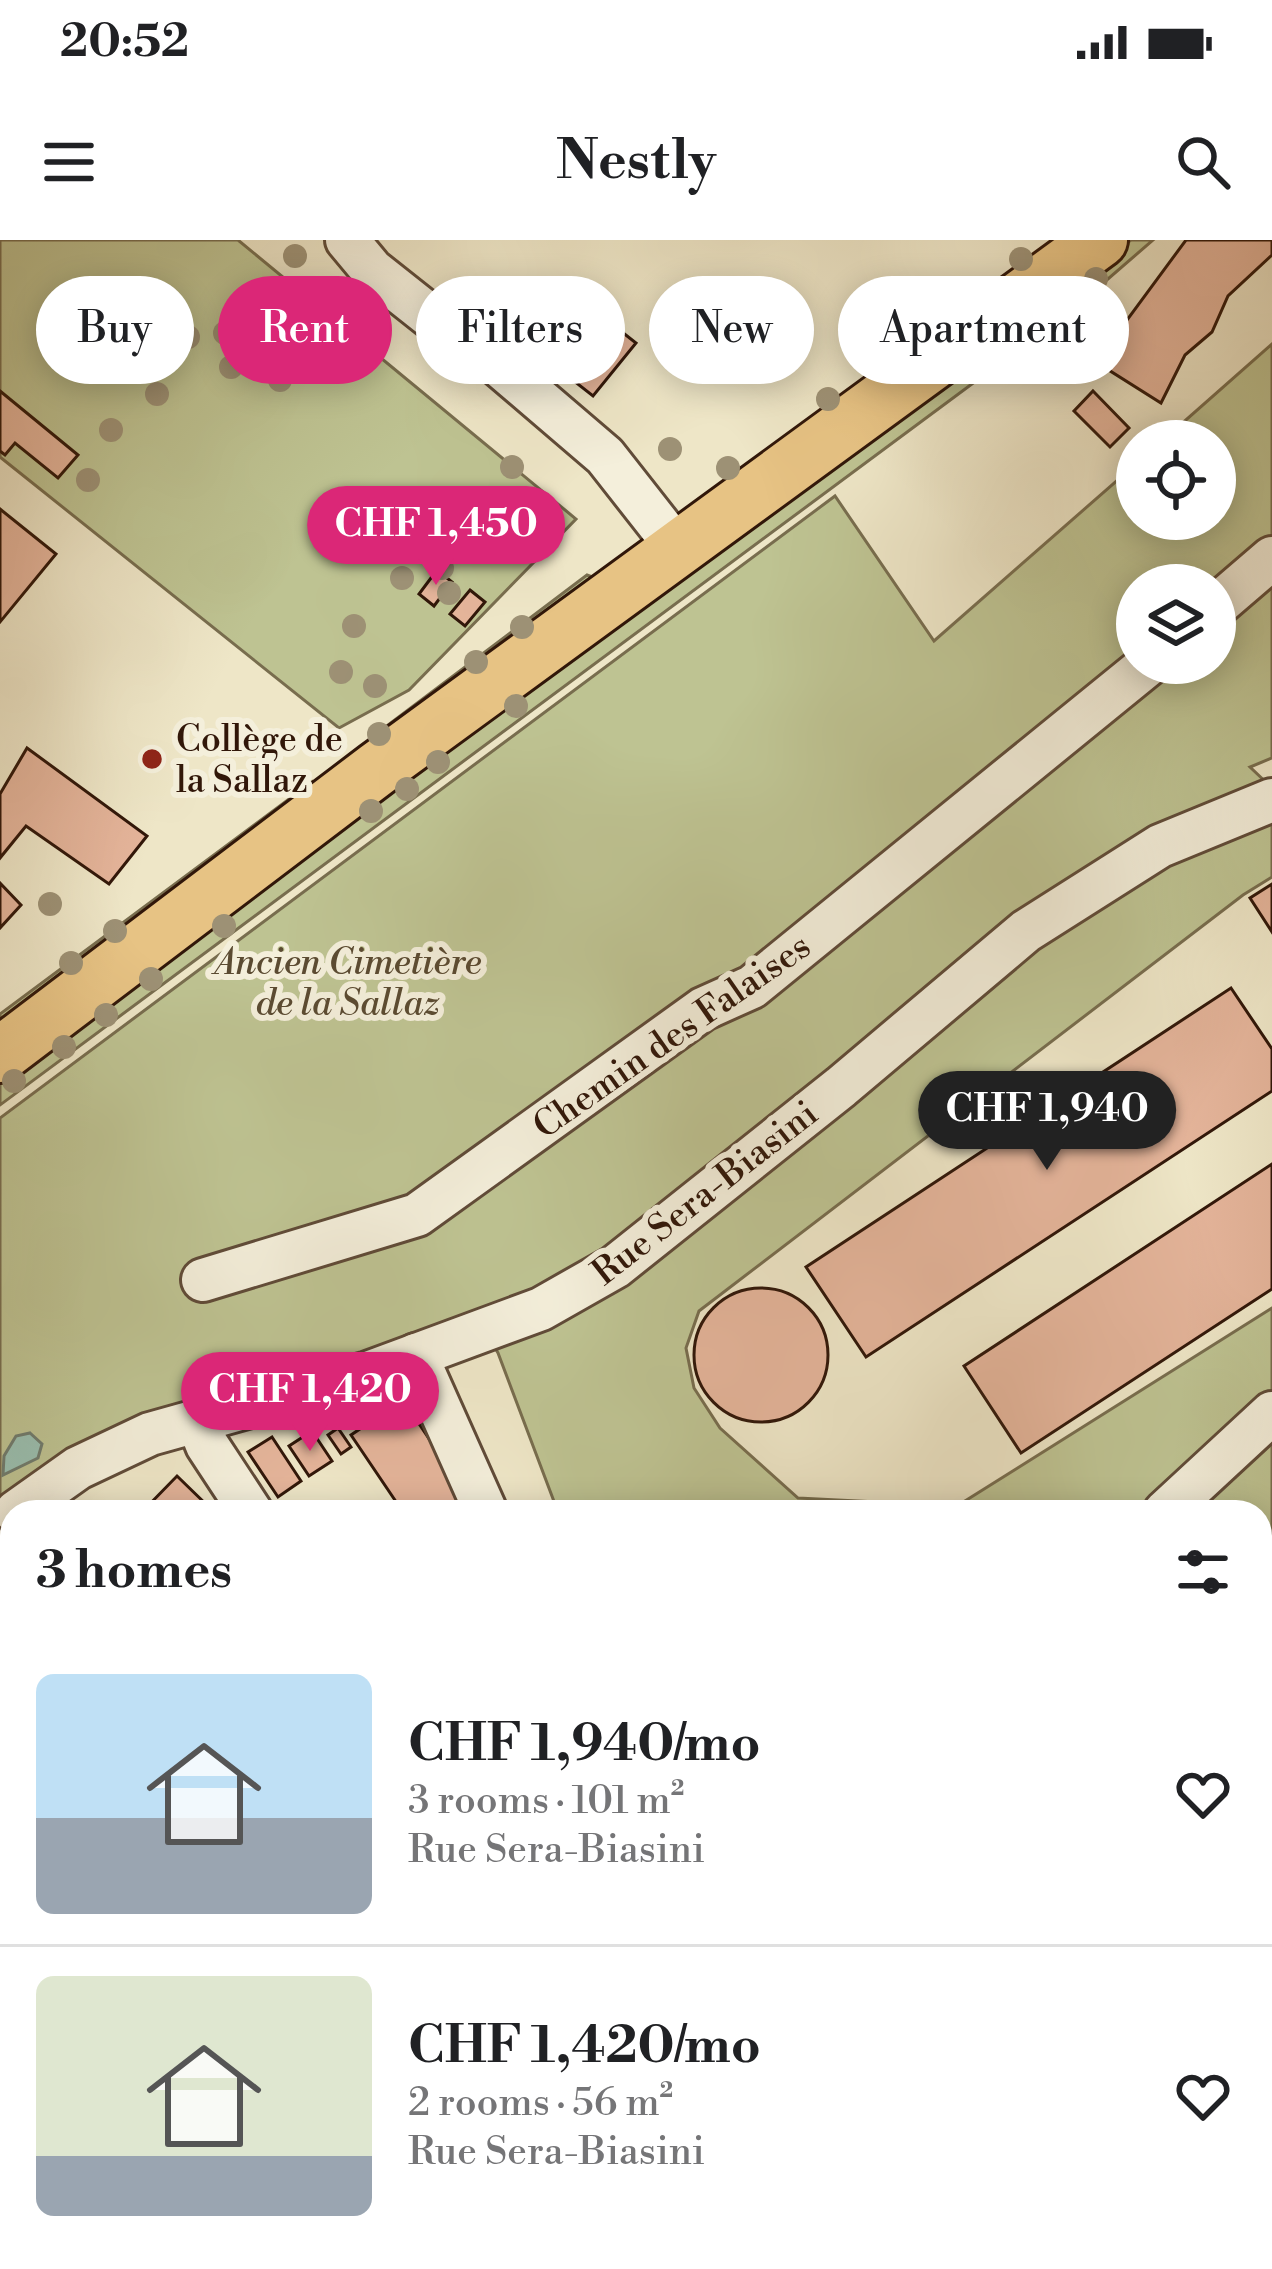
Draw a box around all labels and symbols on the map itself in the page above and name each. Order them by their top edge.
pin: CHF 1,450 [299,486,573,588]
place label: Collège de la Sallaz [176,718,343,804]
marker: Collège de la Sallaz [139,746,165,772]
street label: Chemin des Falaises [525,924,820,1150]
park label: Ancien Cimetière de la Sallaz [211,941,482,1027]
pin: CHF 1,940 [910,1071,1184,1173]
street label: Rue Sera-Biasini [584,1092,827,1296]
pin: CHF 1,420 [173,1352,447,1454]

